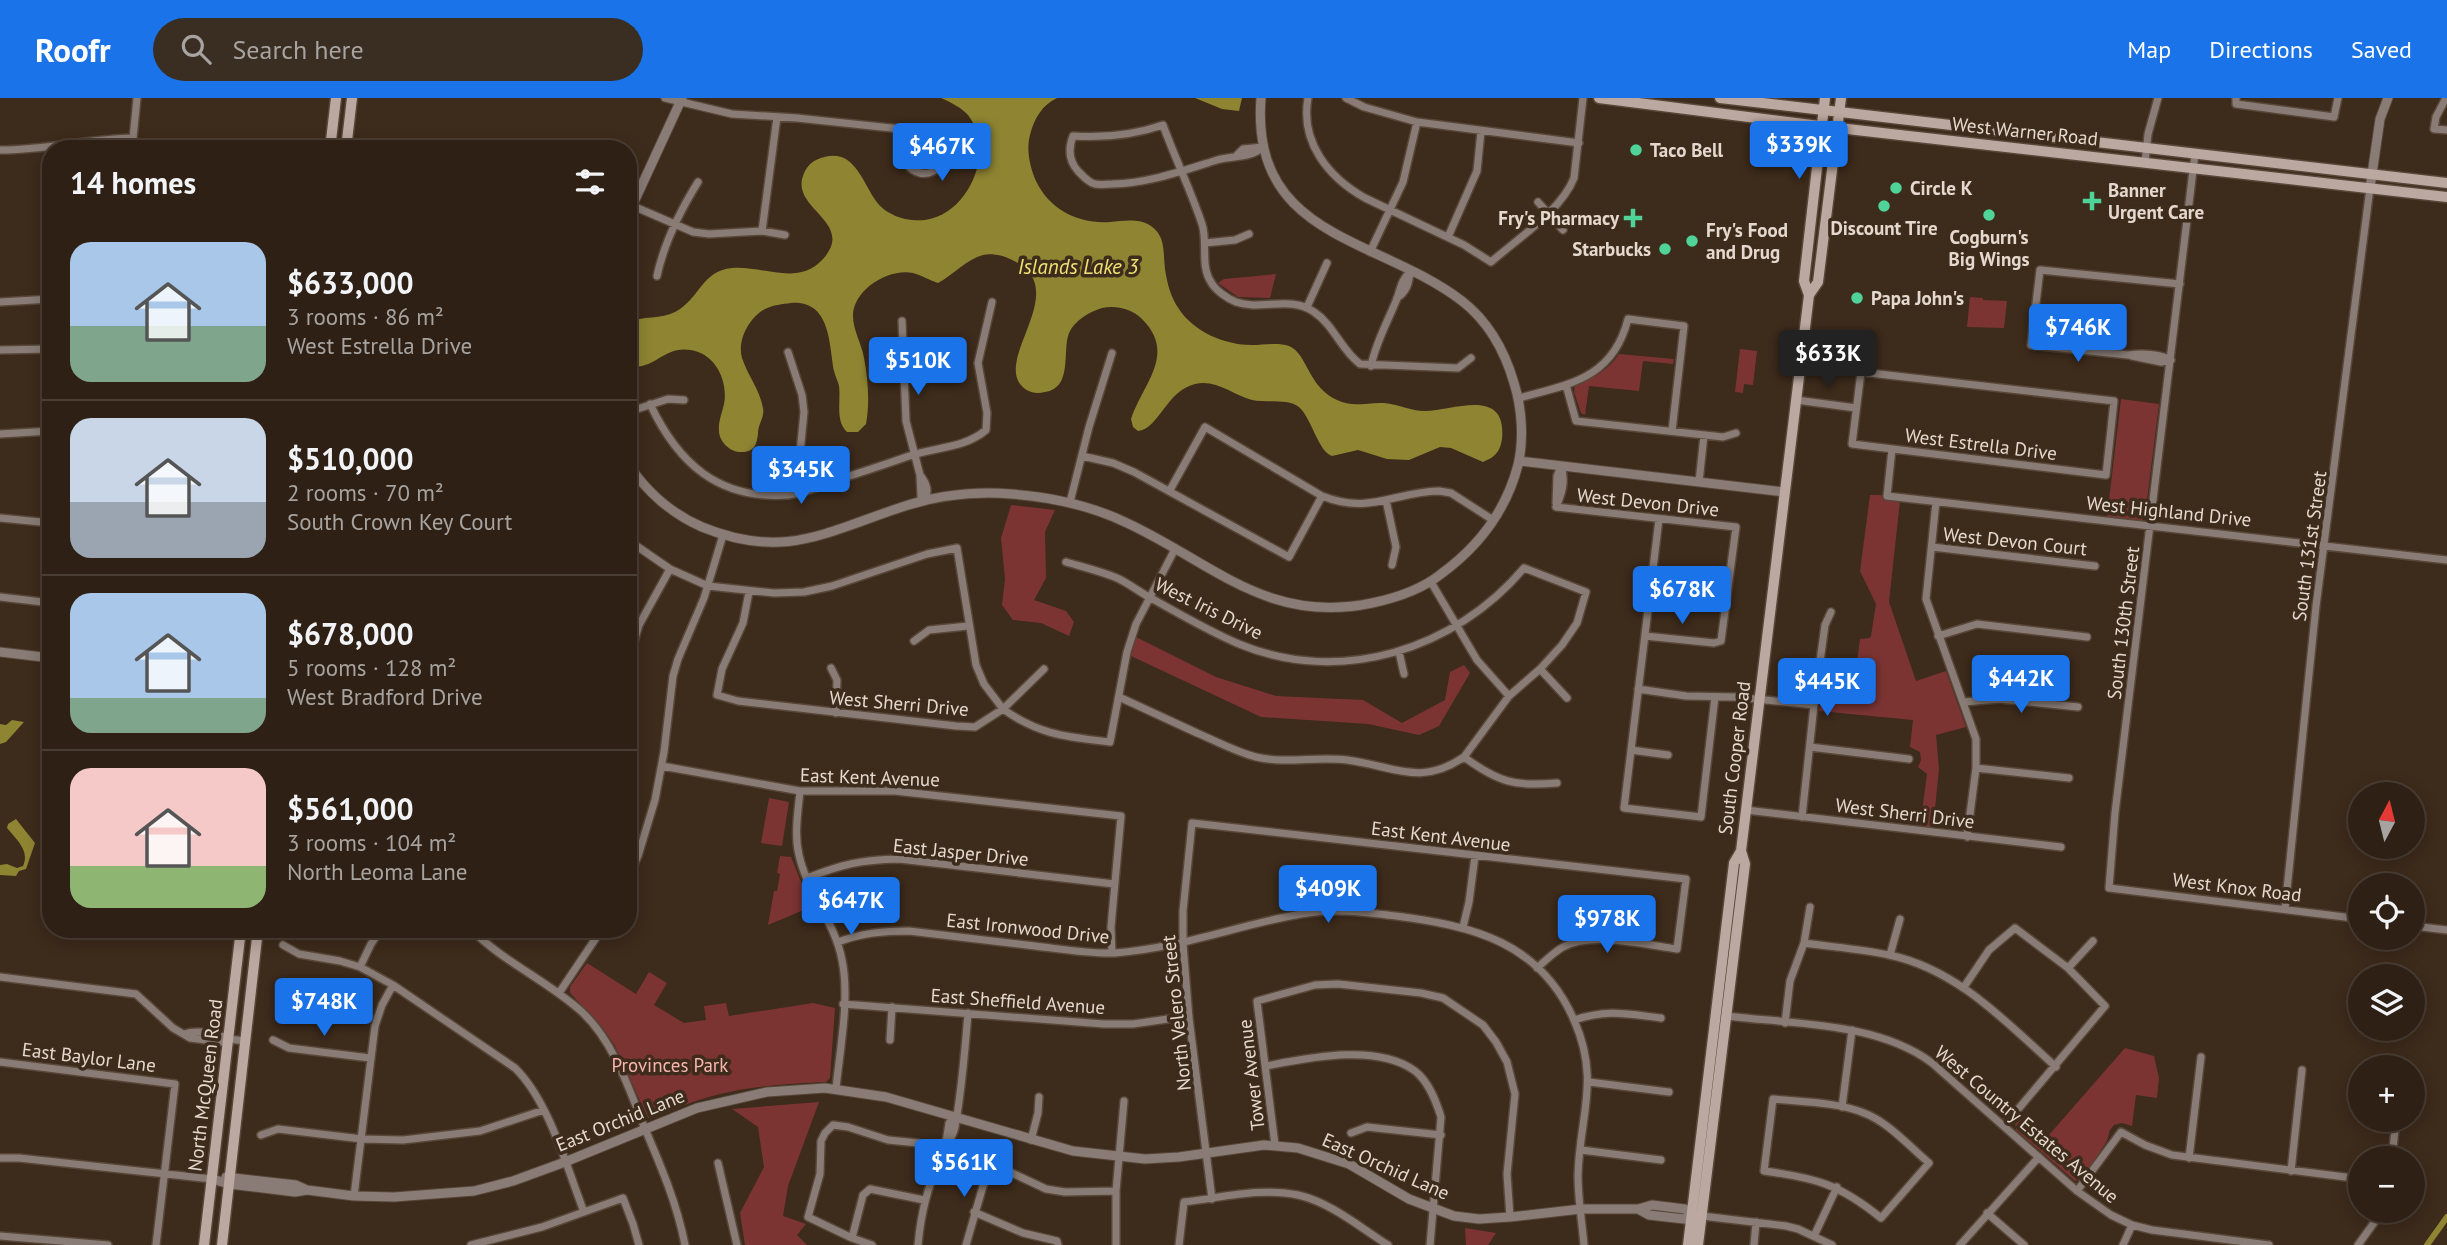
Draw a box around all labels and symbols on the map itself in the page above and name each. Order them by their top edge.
street label: West Warner Road [1951,111,2099,151]
pin: $339K [1750,122,1848,181]
pin: $467K [893,123,991,183]
place label: Taco Bell [1650,138,1724,162]
marker: Taco Bell [1628,142,1644,158]
place label: Circle K [1910,176,1973,200]
place label: Banner Urgent Care [2108,178,2204,224]
marker: Circle K [1888,180,1904,196]
marker: Banner Urgent Care [2082,191,2102,211]
marker: Discount Tire [1876,198,1892,214]
place label: Fry's Pharmacy [1498,206,1620,230]
marker: Cogburn's Big Wings [1981,207,1997,223]
marker: Fry's Pharmacy [1625,210,1641,226]
place label: Discount Tire [1830,216,1938,240]
place label: Fry's Food and Drug [1706,218,1788,264]
place label: Cogburn's Big Wings [1949,225,2029,271]
marker: Fry's Food and Drug [1684,233,1700,249]
place label: Starbucks [1572,237,1651,261]
marker: Starbucks [1657,241,1673,257]
water label: Islands Lake 3 [1018,253,1139,280]
place label: Papa John's [1871,286,1964,310]
marker: Papa John's [1849,290,1865,306]
pin: $746K [2029,304,2127,364]
pin: $633K [1779,330,1877,390]
pin: $510K [869,338,967,397]
street label: West Estrella Drive [1904,423,2058,465]
pin: $345K [752,446,850,506]
street label: South 131st Street [2287,469,2332,623]
street label: West Devon Drive [1576,483,1720,521]
street label: West Highland Drive [2085,490,2253,532]
street label: West Devon Court [1942,522,2089,561]
street label: South 130th Street [2102,545,2144,701]
pin: $678K [1633,566,1731,626]
street label: West Iris Drive [1151,572,1267,644]
pin: $442K [1972,656,2070,715]
pin: $445K [1778,658,1876,718]
street label: South Cooper Road [1713,680,1755,836]
street label: West Sherri Drive [828,685,970,721]
street label: East Kent Avenue [800,763,940,791]
north arrow [2348,782,2426,859]
street label: West Sherri Drive [1834,793,1976,833]
street label: East Kent Avenue [1370,816,1512,856]
street label: East Jasper Drive [892,833,1030,871]
pin: $409K [1279,866,1377,925]
street label: West Knox Road [2171,867,2303,907]
pin: $647K [802,878,900,937]
pin: $978K [1558,896,1656,955]
street label: East Ironwood Drive [945,908,1111,948]
street label: North Velero Street [1156,934,1196,1092]
pin: $748K [275,978,373,1038]
street label: East Sheffield Avenue [930,983,1106,1019]
street label: North McQueen Road [183,997,227,1173]
street label: Tower Avenue [1232,1018,1270,1132]
street label: East Baylor Lane [21,1037,157,1077]
street label: West Country Estates Avenue [1930,1040,2124,1208]
park label: Provinces Park [612,1053,728,1077]
street label: East Orchid Lane [552,1083,688,1157]
street label: East Orchid Lane [1319,1127,1453,1205]
pin: $561K [915,1140,1013,1199]

